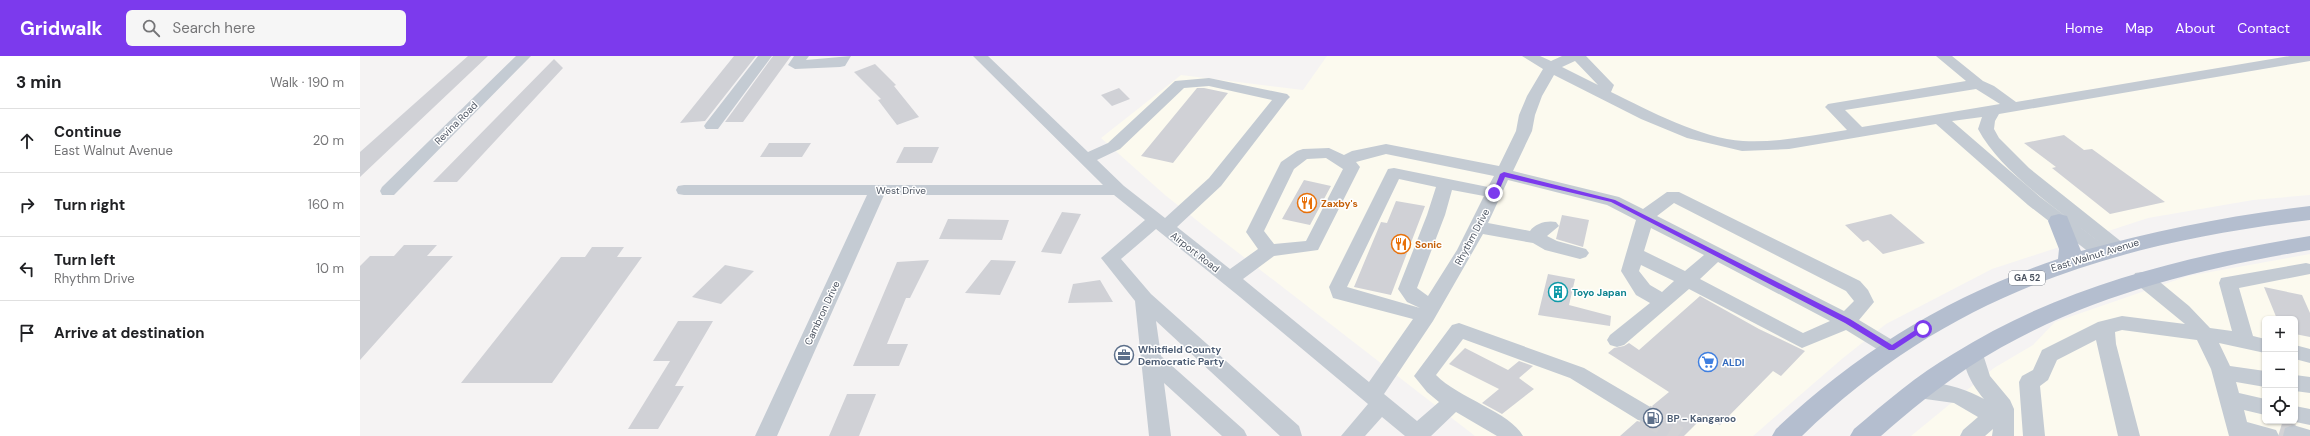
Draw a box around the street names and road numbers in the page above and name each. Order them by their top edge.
street label: Revina Road [432,99,480,147]
street label: West Drive [876,184,926,197]
street label: Rhythm Drive [1452,206,1492,267]
street label: Airport Road [1168,229,1222,275]
street label: East Walnut Avenue [2049,235,2141,275]
road number: GA 52 [2009,271,2045,285]
street label: Cambron Drive [801,279,843,347]

